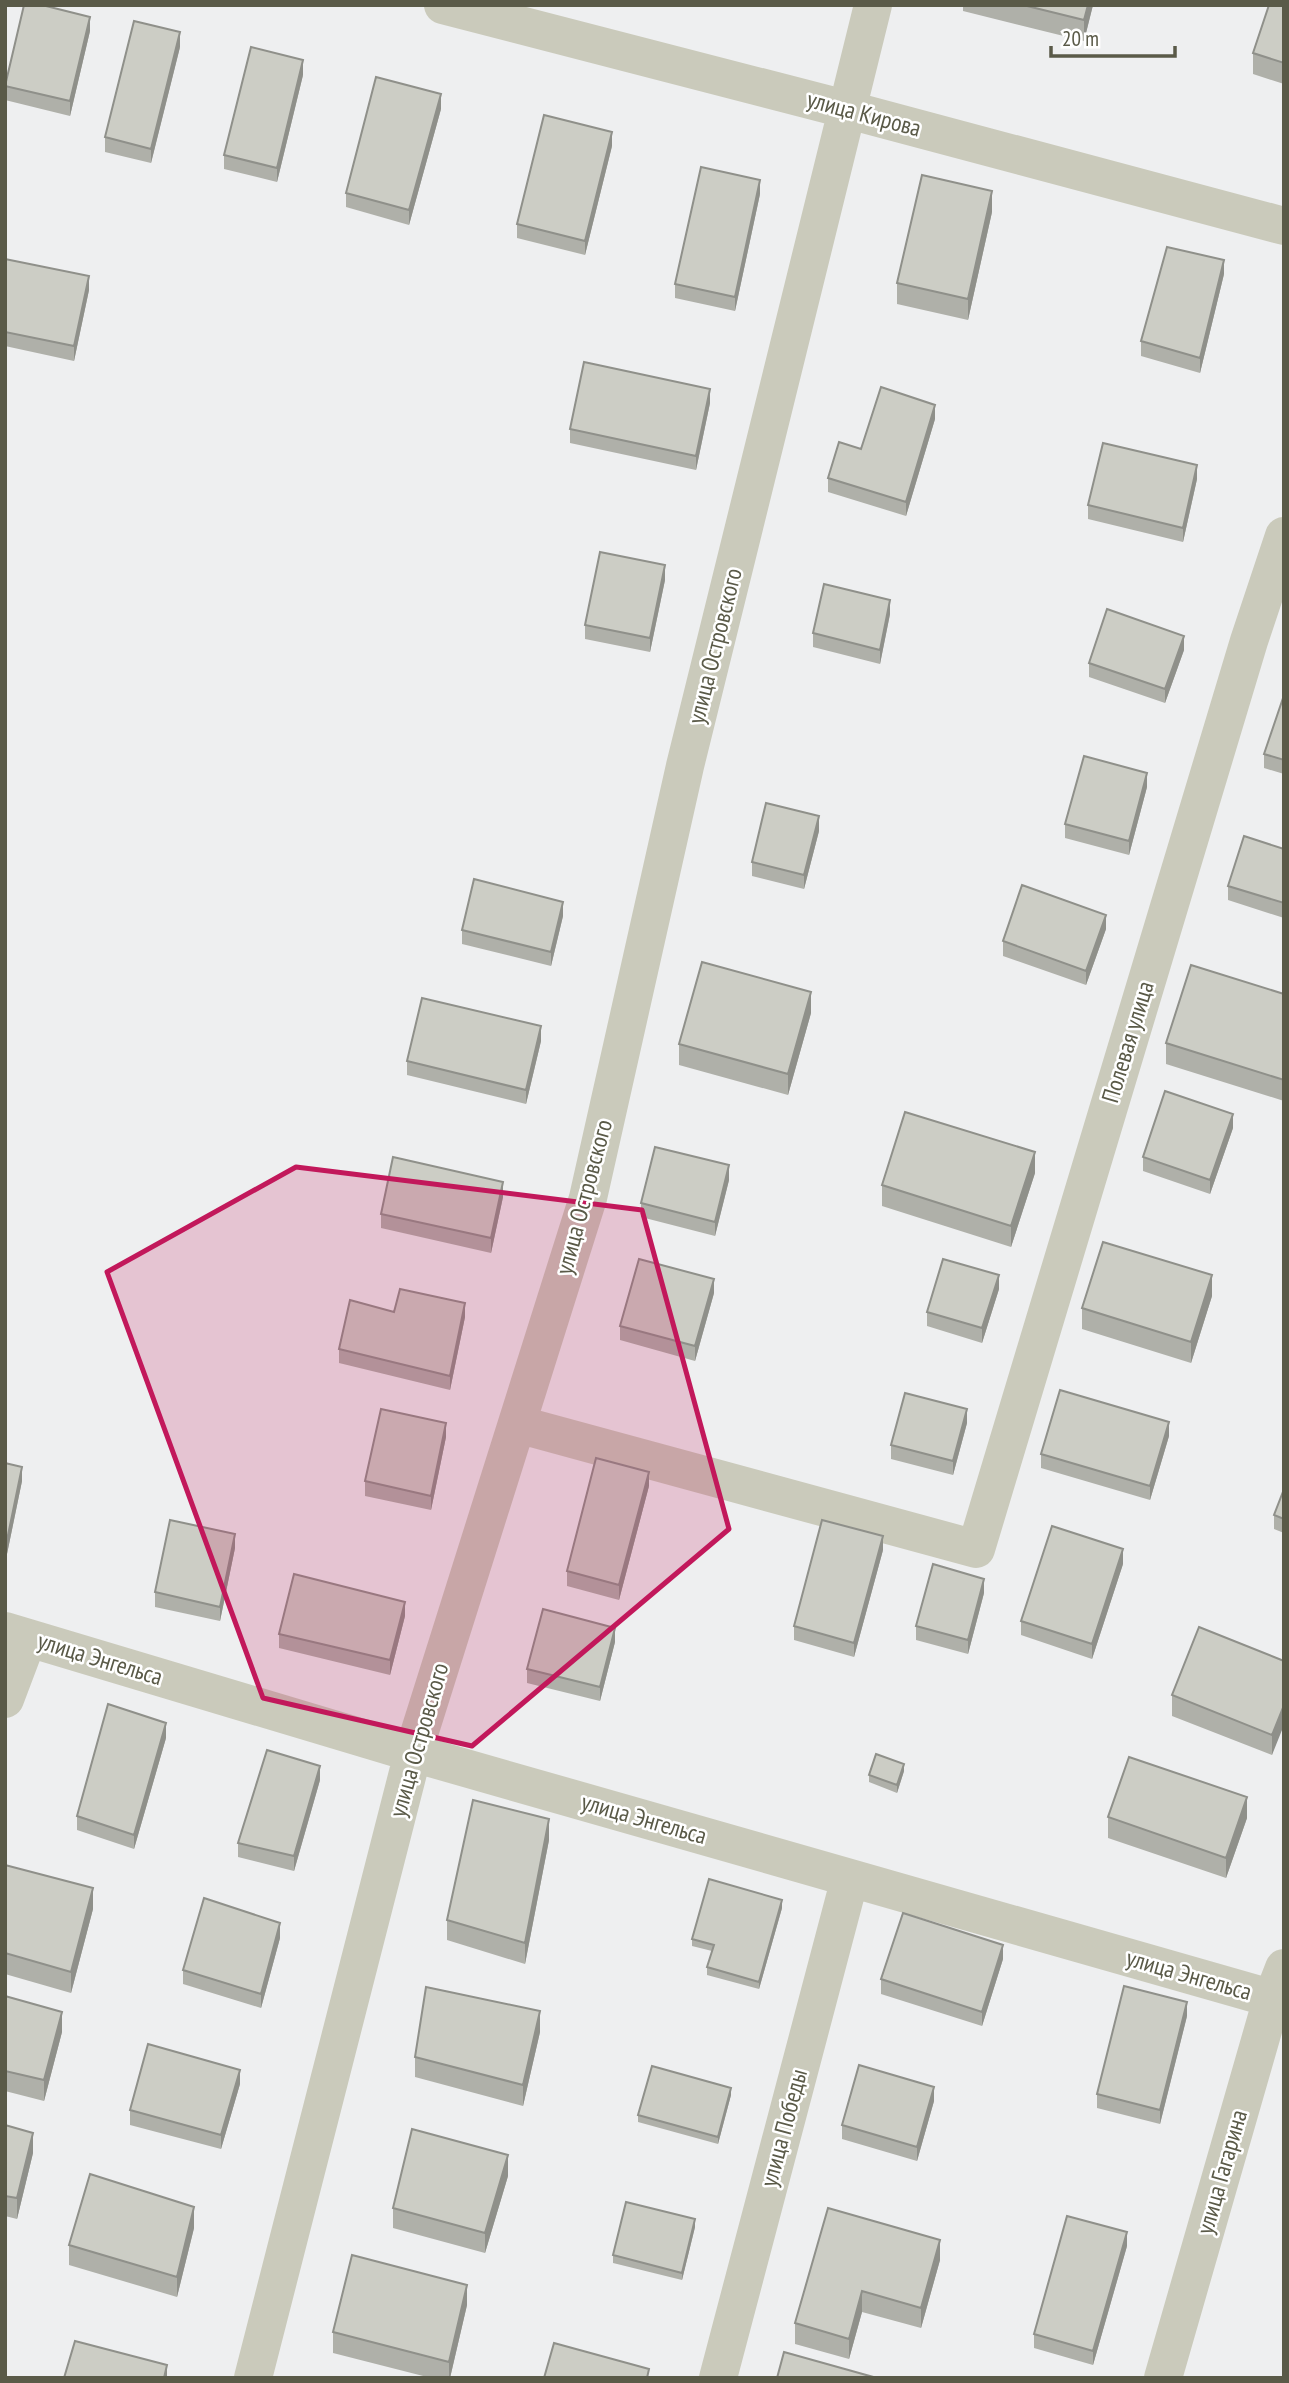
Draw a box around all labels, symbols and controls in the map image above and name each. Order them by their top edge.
scale bar [1051,14,1175,58]
text: 20 m [1062,25,1099,52]
street label: улица Кирова [804,83,925,144]
street label: улица Островского [680,565,749,727]
street label: Полевая улица [1094,977,1161,1106]
street label: улица Островского [548,1116,619,1278]
street label: улица Энгельса [34,1625,166,1692]
street label: улица Островского [382,1659,455,1821]
street label: улица Энгельса [578,1786,710,1851]
street label: улица Энгельса [1123,1942,1255,2007]
street label: улица Победы [753,2066,814,2190]
street label: улица Гагарина [1189,2106,1254,2238]

